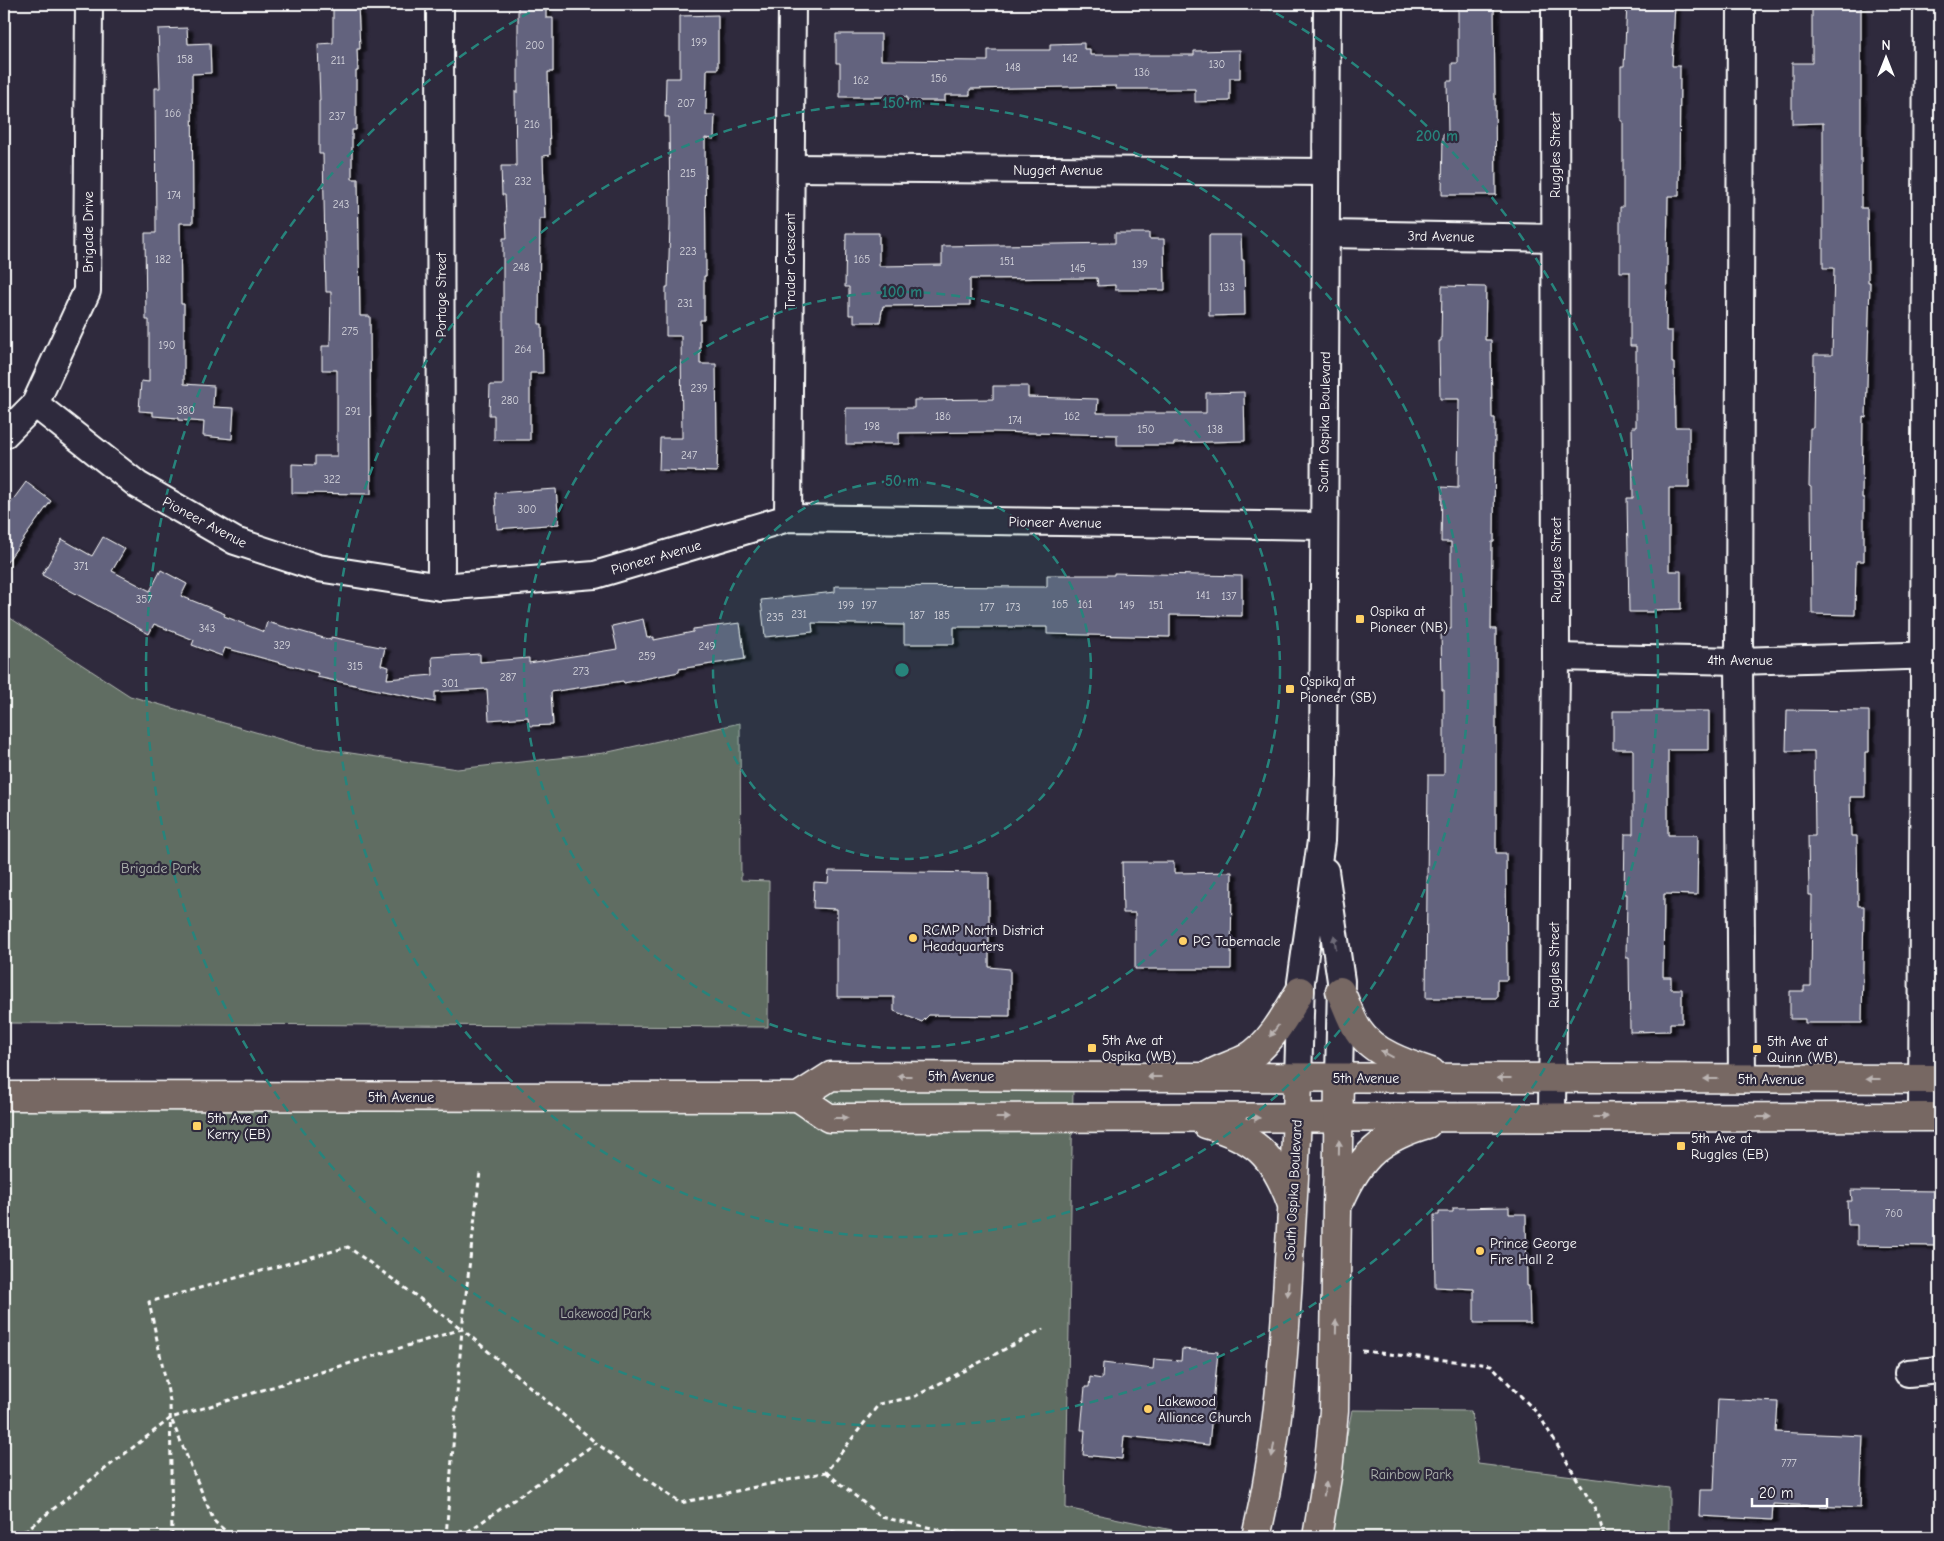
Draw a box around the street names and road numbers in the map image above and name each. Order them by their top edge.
street label: Ruggles Street [1547,111,1564,198]
street label: Nugget Avenue [1013,162,1103,179]
street label: Brigade Drive [80,191,97,273]
street label: Trader Crescent [782,212,799,309]
street label: 3rd Avenue [1407,227,1475,246]
street label: Portage Street [433,251,450,338]
street label: South Ospika Boulevard [1315,351,1334,493]
street label: Pioneer Avenue [160,493,250,552]
street label: Pioneer Avenue [1008,513,1102,532]
street label: Ruggles Street [1548,516,1565,603]
street label: Pioneer Avenue [609,536,703,578]
street label: 4th Avenue [1707,652,1773,669]
street label: Ruggles Street [1546,921,1563,1008]
street label: 5th Avenue [928,1068,994,1085]
street label: 5th Avenue [1333,1070,1399,1087]
street label: 5th Avenue [1738,1071,1804,1088]
street label: 5th Avenue [368,1089,434,1106]
street label: South Ospika Boulevard [1281,1119,1306,1261]

